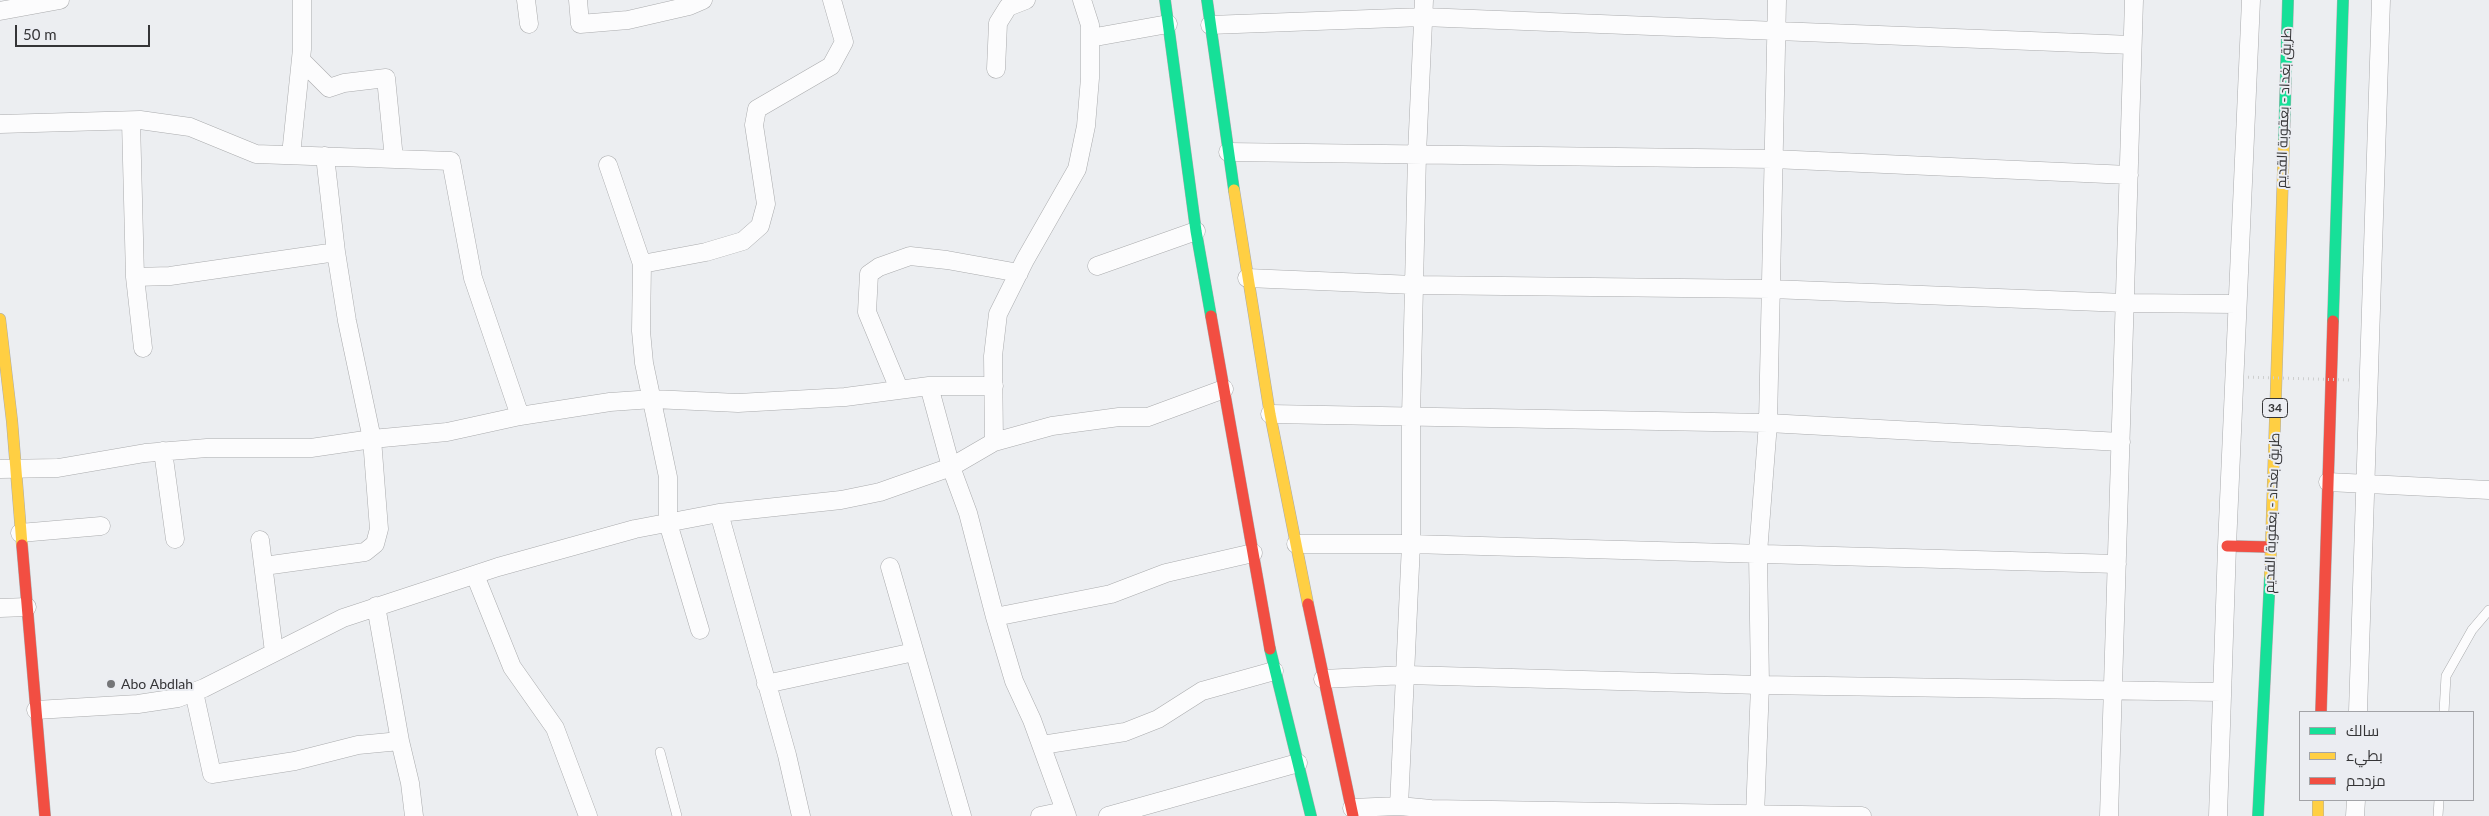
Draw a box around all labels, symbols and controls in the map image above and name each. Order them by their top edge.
scale bar [18,15,152,47]
text: 50 m [23,25,57,43]
street label: طريق بغداد - بعقوبة القديم [2273,27,2295,189]
road number: 34 [2262,398,2288,418]
street label: طريق بغداد - بعقوبة القديم [2261,432,2283,594]
place label: Abo Abdlah [121,676,193,692]
marker: Abo Abdlah [105,678,117,690]
legend [2299,711,2474,801]
text: سالك [2346,721,2379,739]
text: بطيء [2346,746,2383,764]
text: مزدحم [2346,771,2386,789]

